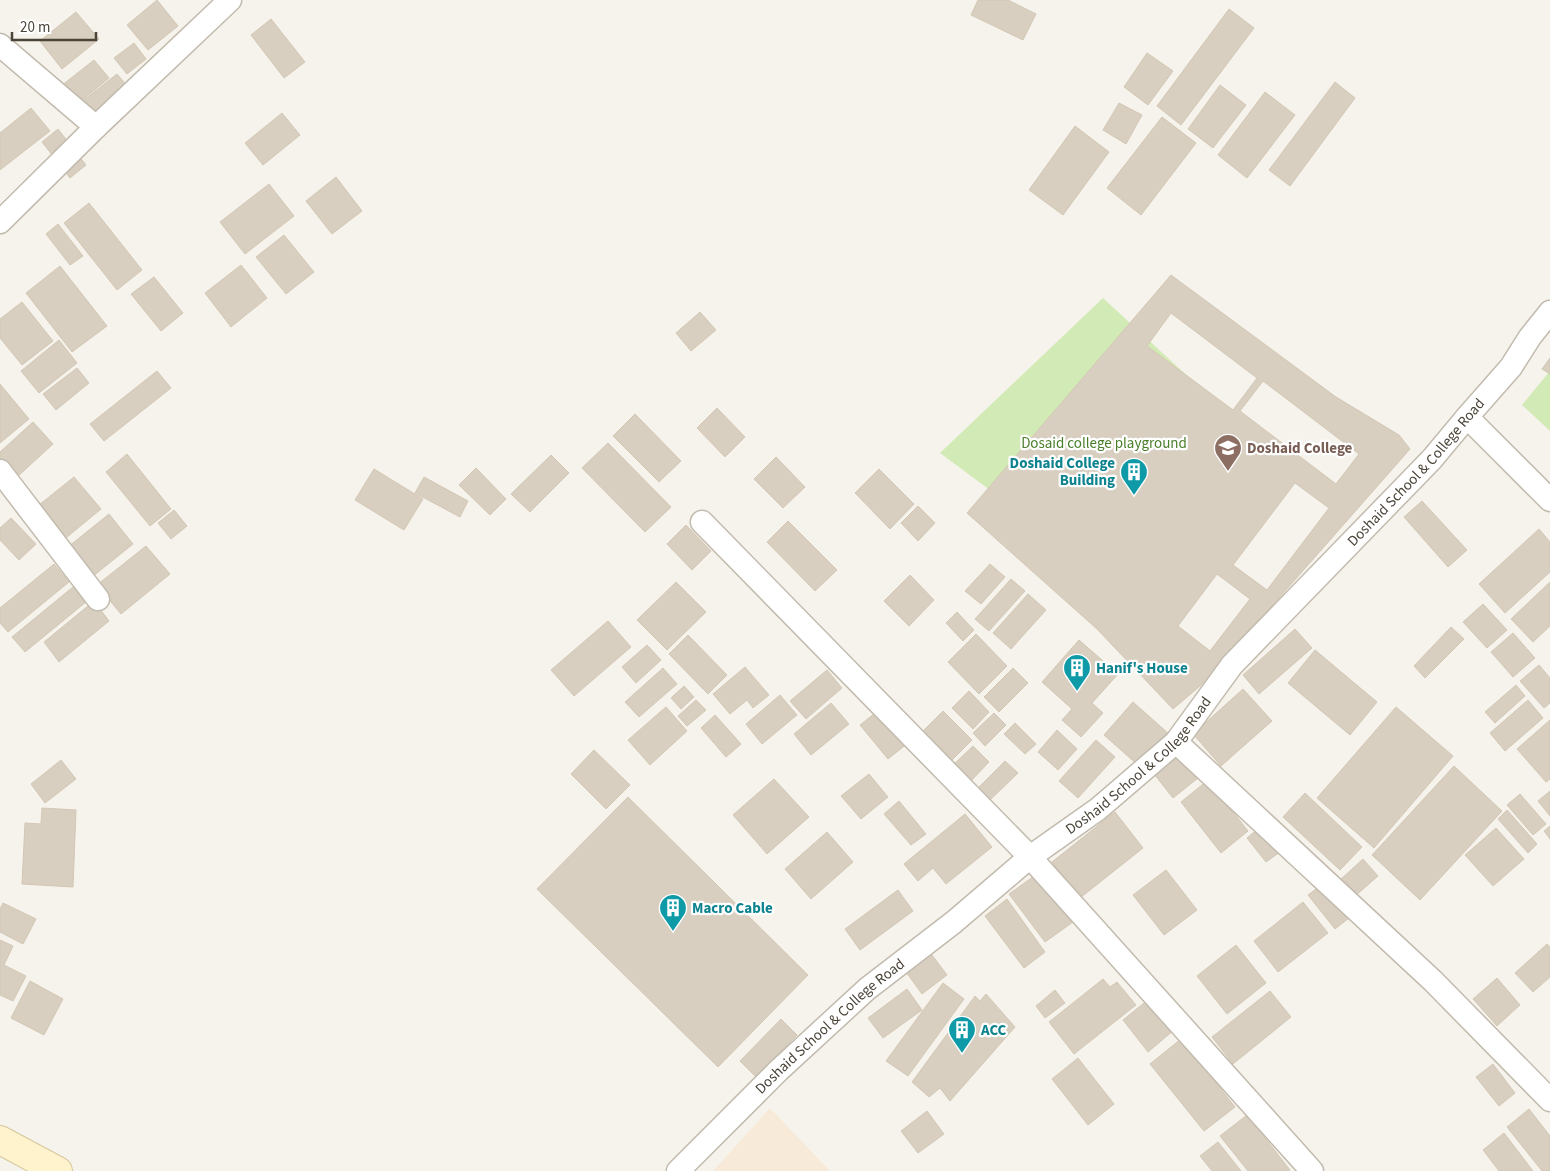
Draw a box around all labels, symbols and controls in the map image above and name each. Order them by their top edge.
scale bar [12,10,96,42]
text: 20 m [20,17,50,38]
street label: Doshaid School & College Road [1342,394,1489,551]
park label: Dosaid college playground [1021,433,1187,454]
school or university icon: Doshaid College [1213,433,1243,472]
place label: Doshaid College [1247,438,1353,459]
place label: Doshaid College Building [1010,453,1115,491]
building icon: Doshaid College Building [1119,457,1149,496]
building icon: Hanif's House [1062,653,1092,692]
place label: Hanif's House [1096,658,1188,679]
street label: Doshaid School & College Road [1061,692,1216,839]
building icon: Macro Cable [658,893,688,932]
place label: Macro Cable [692,898,773,919]
street label: Doshaid School & College Road [750,953,909,1099]
building icon: ACC [947,1015,977,1054]
place label: ACC [980,1020,1007,1041]

